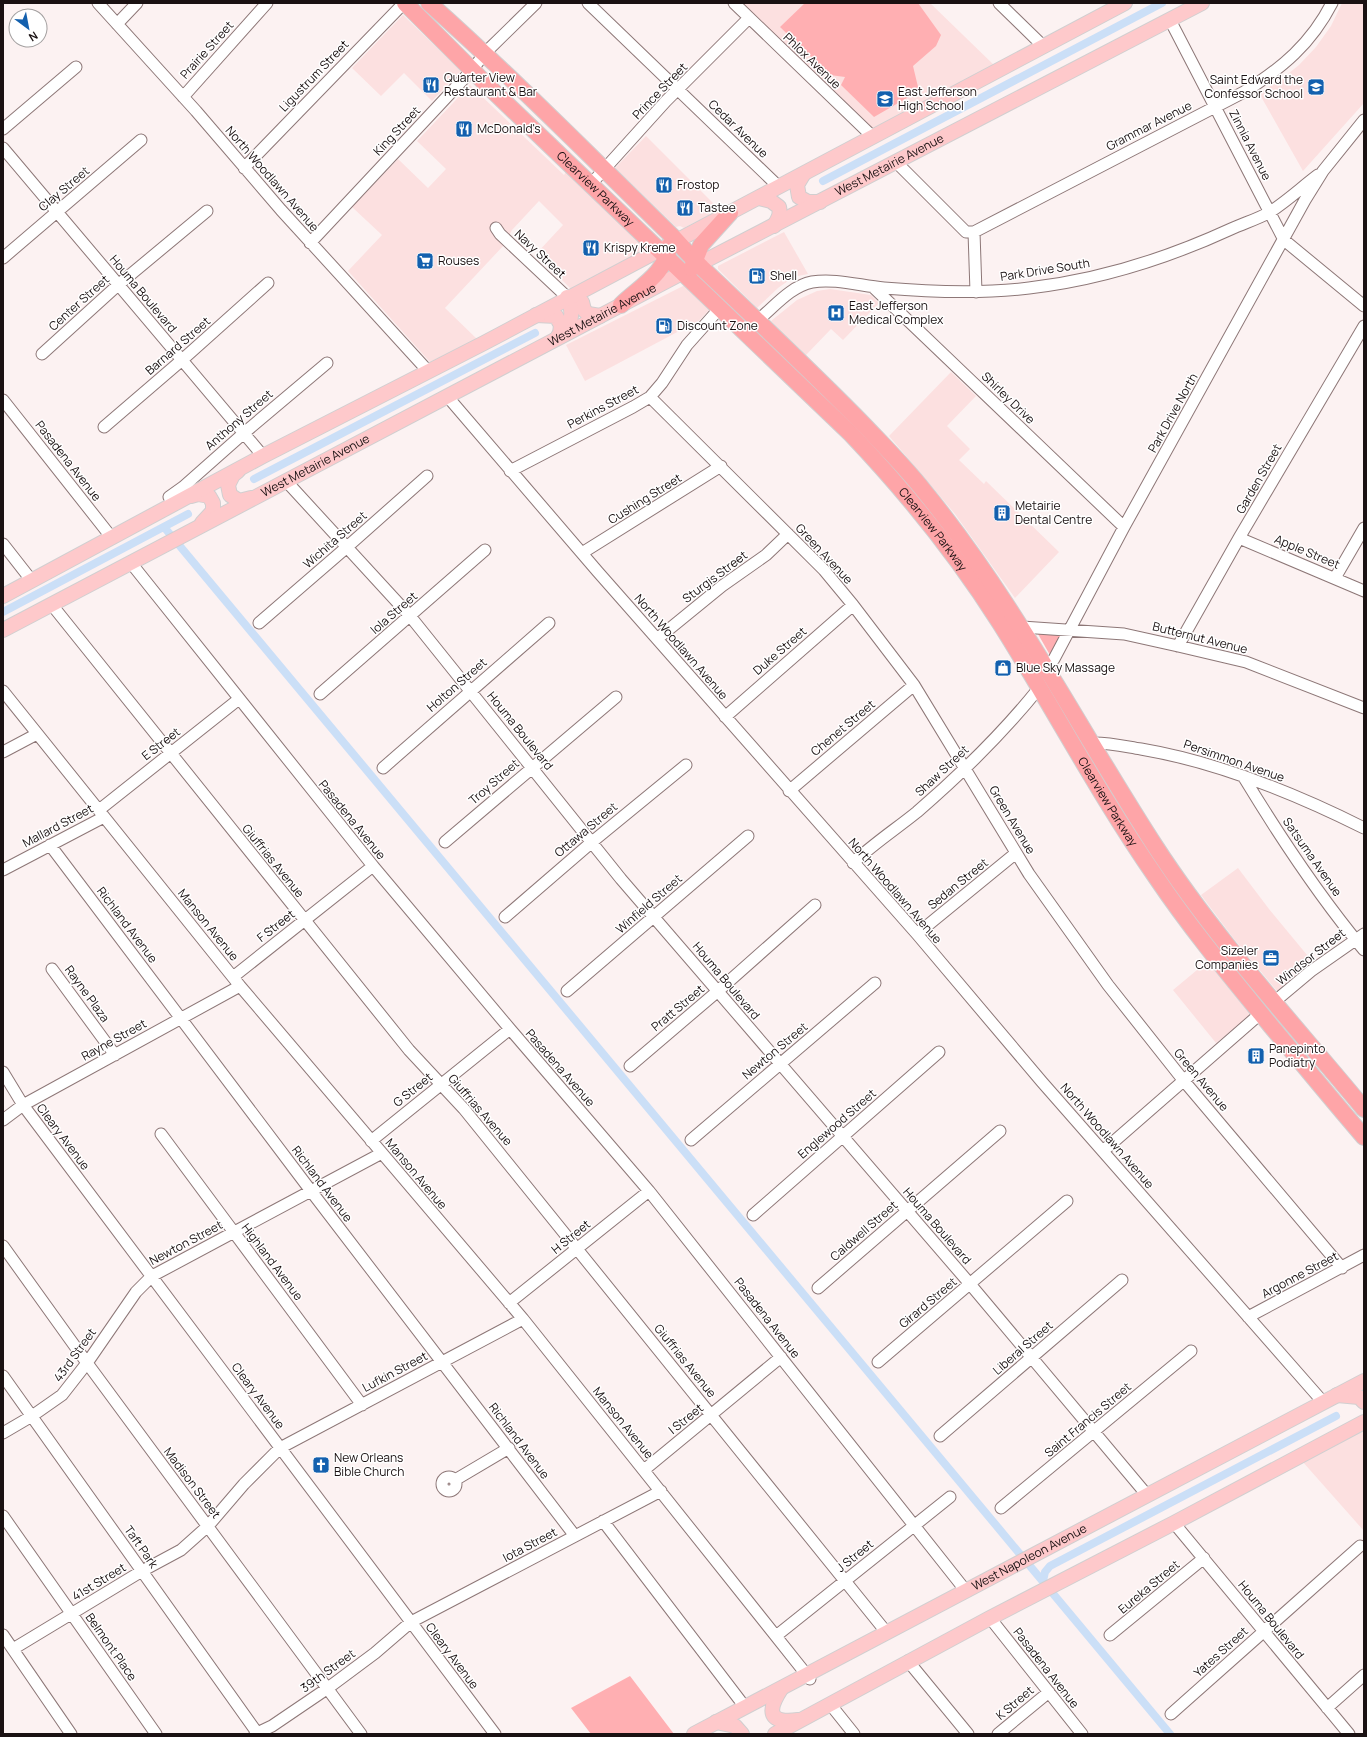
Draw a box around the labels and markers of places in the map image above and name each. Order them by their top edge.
place label: Quarter View Restaurant & Bar [444,69,538,100]
place label: Saint Edward the Confessor School [1205,71,1303,102]
restaurant icon: Quarter View Restaurant & Bar [421,75,441,95]
school or university icon: Saint Edward the Confessor School [1306,77,1326,97]
place label: East Jefferson High School [898,83,977,114]
school or university icon: East Jefferson High School [875,89,895,109]
restaurant icon: McDonald's [454,119,474,139]
place label: McDonald's [477,120,541,137]
restaurant icon: Frostop [654,175,674,195]
place label: Frostop [677,176,719,193]
restaurant icon: Tastee [675,198,695,218]
place label: Tastee [698,199,736,216]
restaurant icon: Krispy Kreme [581,238,601,258]
place label: Krispy Kreme [604,239,675,256]
supermarket icon: Rouses [415,251,435,271]
place label: Rouses [438,252,479,269]
fuel station icon: Shell [747,266,767,286]
place label: Shell [770,267,797,284]
place label: East Jefferson Medical Complex [849,297,944,328]
hospital icon: East Jefferson Medical Complex [826,303,846,323]
fuel station icon: Discount Zone [654,316,674,336]
place label: Discount Zone [677,317,758,334]
place label: Metairie Dental Centre [1015,497,1092,528]
building icon: Metairie Dental Centre [992,503,1012,523]
shop icon: Blue Sky Massage [993,658,1013,678]
place label: Blue Sky Massage [1016,659,1115,676]
place label: Sizeler Companies [1195,942,1259,973]
office icon: Sizeler Companies [1261,948,1281,968]
place label: Panepinto Podiatry [1269,1040,1325,1071]
building icon: Panepinto Podiatry [1246,1046,1266,1066]
place label: New Orleans Bible Church [334,1449,404,1480]
church icon: New Orleans Bible Church [311,1455,331,1475]

